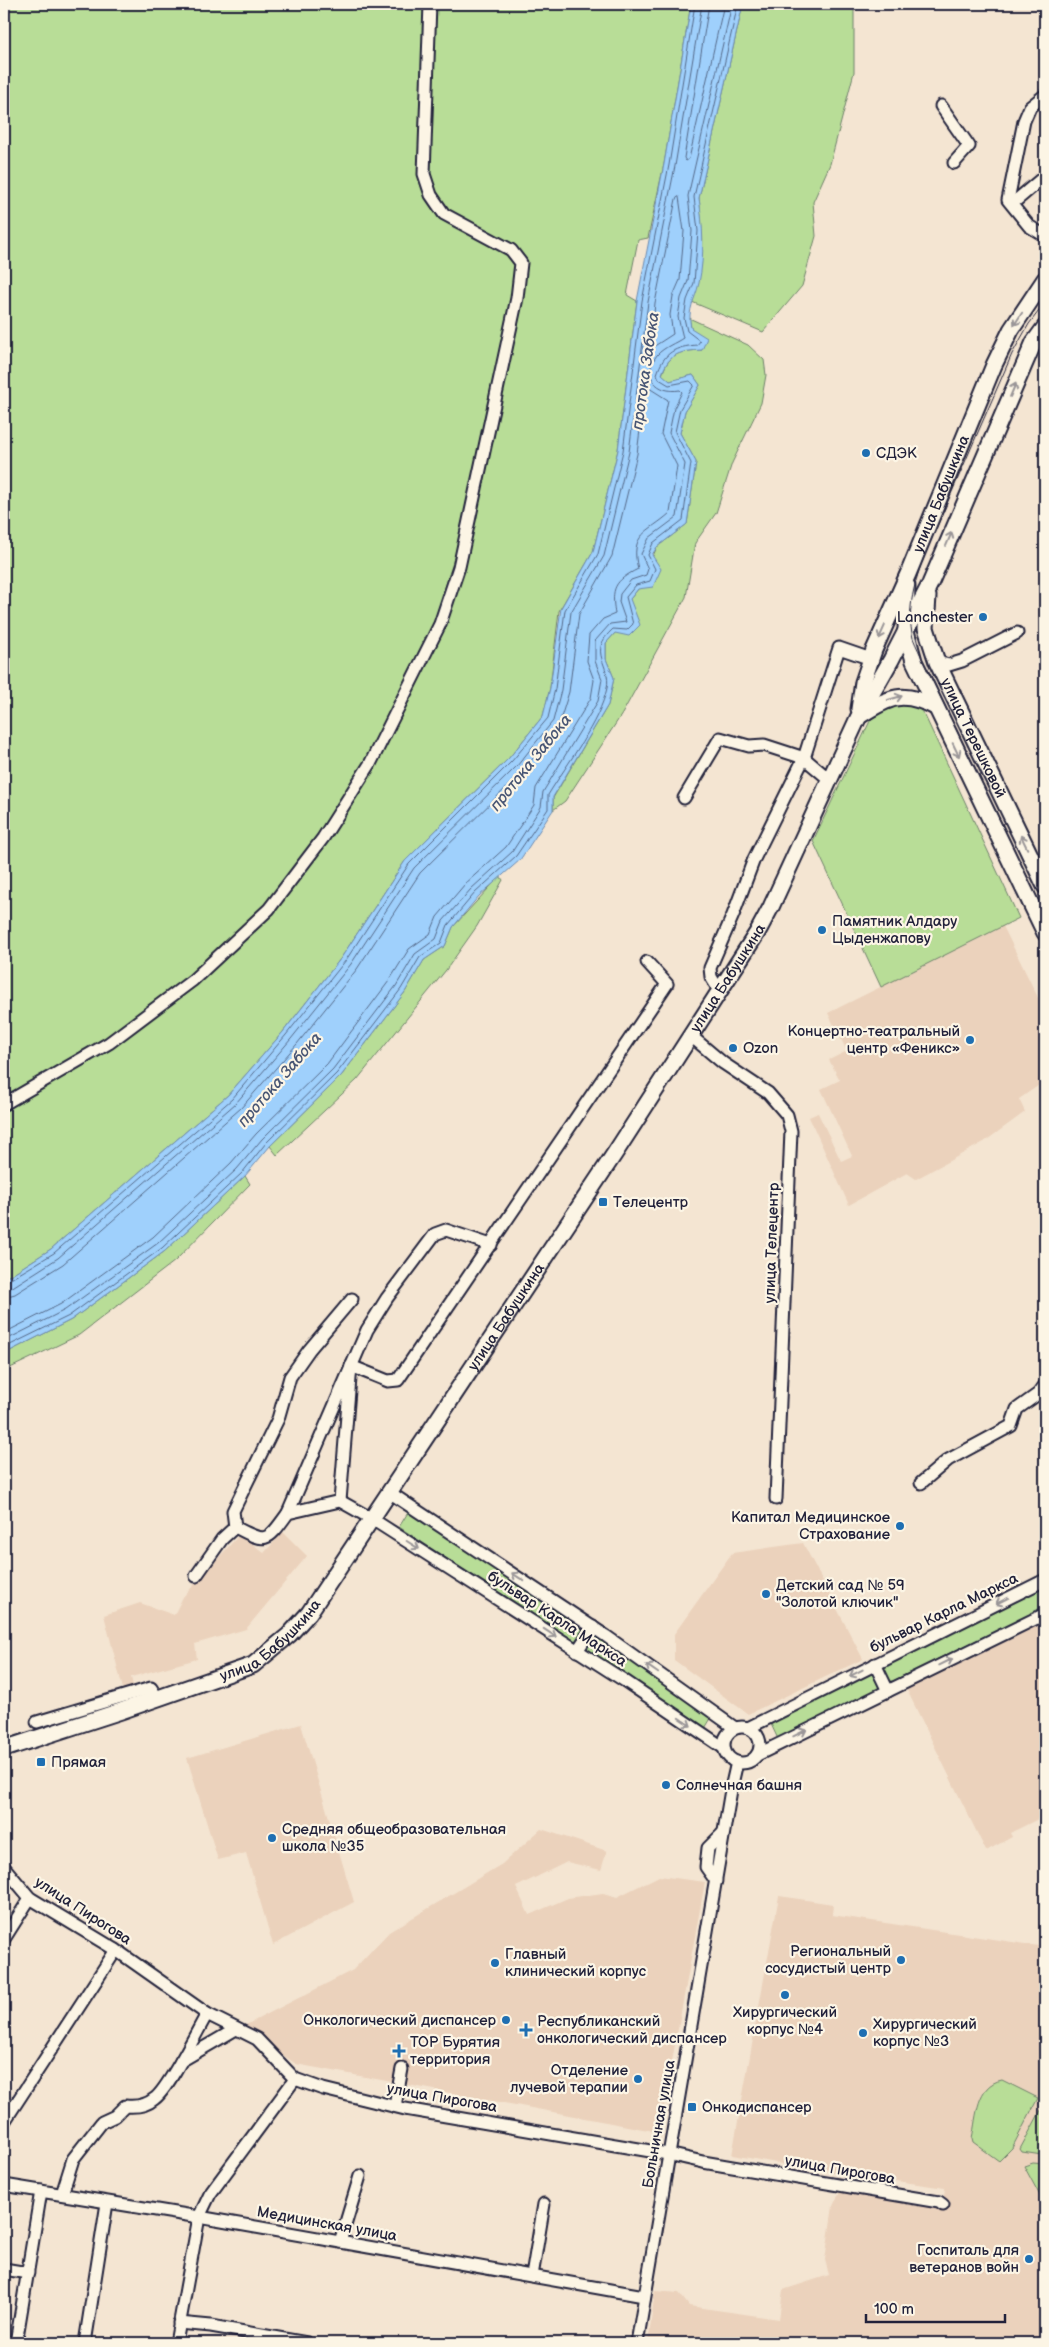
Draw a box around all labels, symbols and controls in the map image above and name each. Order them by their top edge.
water label: протока Забока [628,311,664,431]
one-way arrow [1012,312,1023,326]
one-way arrow [1008,383,1018,398]
street label: улица Бабушкина [908,432,974,555]
place label: СДЭК [876,444,917,463]
marker: СДЭК [860,447,872,459]
one-way arrow [945,532,954,547]
place label: Lanchester [897,608,974,627]
marker: Lanchester [977,611,989,623]
one-way arrow [877,624,887,639]
street label: улица Терешковой [937,675,1011,801]
one-way arrow [887,693,903,703]
water label: протока Забока [486,711,576,815]
one-way arrow [951,743,961,758]
one-way arrow [1019,835,1028,850]
place label: Памятник Алдару Цыденжапову [832,912,957,948]
street label: улица Бабушкина [686,921,770,1036]
marker: Памятник Алдару Цыденжапову [816,924,828,936]
place label: Концертно-театральный центр «Феникс» [788,1022,960,1058]
water label: протока Забока [234,1029,326,1131]
marker: Концертно-театральный центр «Феникс» [964,1034,976,1046]
place label: Ozon [743,1039,778,1058]
marker: Ozon [727,1042,739,1054]
street label: улица Телецентр [760,1182,784,1304]
place label: Телецентр [613,1193,689,1212]
marker: Телецентр [597,1196,609,1208]
street label: улица Бабушкина [463,1259,549,1374]
place label: Капитал Медицинское Страхование [731,1508,890,1544]
marker: Капитал Медицинское Страхование [894,1520,906,1532]
one-way arrow [405,1540,419,1550]
street label: бульвар Карла Маркса [484,1567,630,1671]
street label: бульвар Карла Маркса [867,1569,1021,1657]
one-way arrow [512,1572,526,1582]
place label: Детский сад № 59 "Золотой ключик" [776,1576,905,1612]
marker: Детский сад № 59 "Золотой ключик" [760,1588,772,1600]
street label: улица Бабушкина [217,1596,325,1685]
one-way arrow [994,1596,1009,1606]
one-way arrow [542,1628,556,1638]
one-way arrow [939,1657,954,1667]
one-way arrow [646,1664,660,1674]
one-way arrow [849,1669,864,1679]
one-way arrow [678,1717,692,1727]
one-way arrow [793,1728,808,1738]
place label: Прямая [51,1753,106,1772]
marker: Прямая [35,1756,47,1768]
place label: Солнечная башня [676,1776,802,1795]
marker: Солнечная башня [660,1779,672,1791]
place label: Средняя общеобразовательная школа №35 [282,1820,506,1856]
marker: Средняя общеобразовательная школа №35 [266,1832,278,1844]
street label: улица Пирогова [31,1873,135,1949]
place label: Региональный сосудистый центр [765,1942,892,1978]
place label: Главный клинический корпус [505,1945,647,1981]
marker: Региональный сосудистый центр [895,1954,907,1966]
marker: Главный клинический корпус [489,1957,501,1969]
marker: Хирургический корпус №4 [779,1989,791,2001]
place label: Хирургический корпус №4 [733,2003,837,2039]
place label: Онкологический диспансер [303,2011,497,2030]
place label: Республиканский онкологический диспансер [537,2012,727,2048]
marker: Онкологический диспансер [500,2014,512,2026]
place label: Хирургический корпус №3 [873,2015,977,2051]
marker: Республиканский онкологический диспансер [519,2023,533,2037]
marker: Хирургический корпус №3 [857,2027,869,2039]
place label: ТОР Бурятия территория [410,2033,500,2069]
marker: ТОР Бурятия территория [392,2044,406,2058]
street label: Больничная улица [638,2058,680,2190]
place label: Отделение лучевой терапии [510,2061,628,2097]
marker: Отделение лучевой терапии [632,2073,644,2085]
street label: улица Пирогова [385,2079,499,2117]
place label: Онкодиспансер [702,2098,812,2117]
marker: Онкодиспансер [686,2101,698,2113]
street label: улица Пирогова [783,2151,897,2189]
street label: Медицинская улица [255,2202,399,2246]
place label: Госпиталь для ветеранов войн [909,2241,1019,2277]
marker: Госпиталь для ветеранов войн [1023,2253,1035,2265]
scale bar [866,2292,1005,2324]
text: 100 m [874,2300,914,2319]

